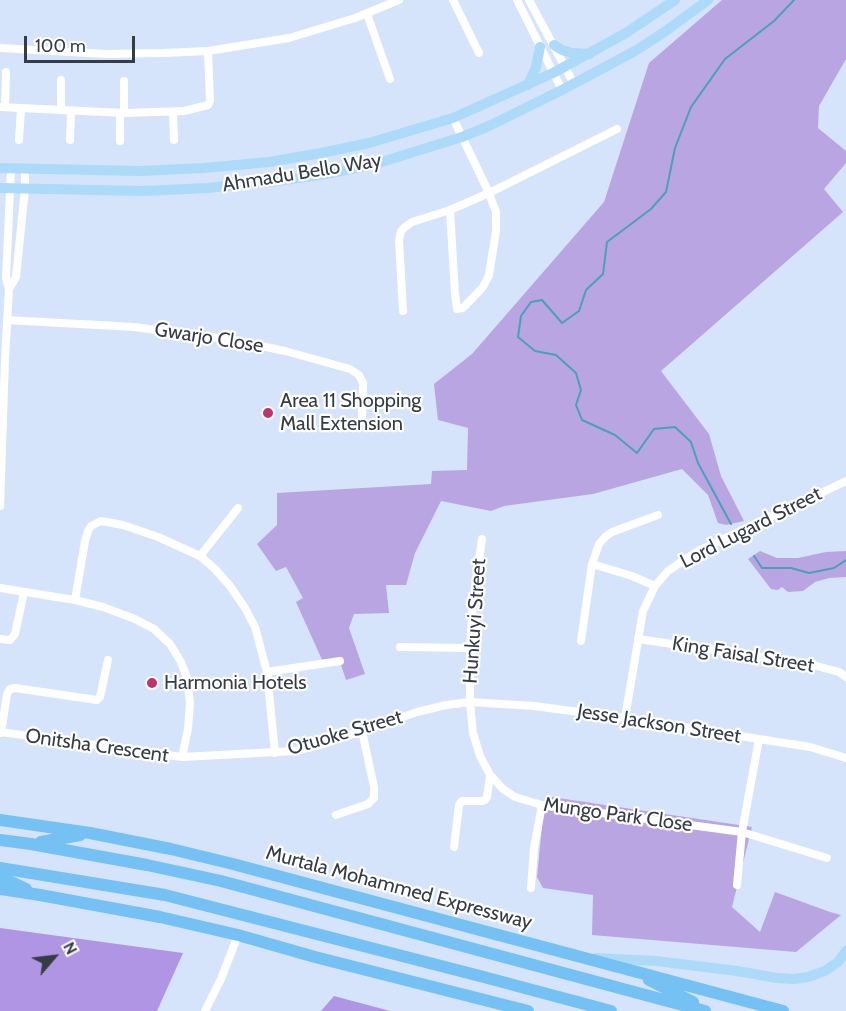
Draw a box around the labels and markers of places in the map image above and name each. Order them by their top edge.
place label: Area 11 Shopping Mall Extension [280,389,421,436]
marker: Area 11 Shopping Mall Extension [261,406,275,420]
place label: Harmonia Hotels [164,671,306,695]
marker: Harmonia Hotels [145,676,159,690]

